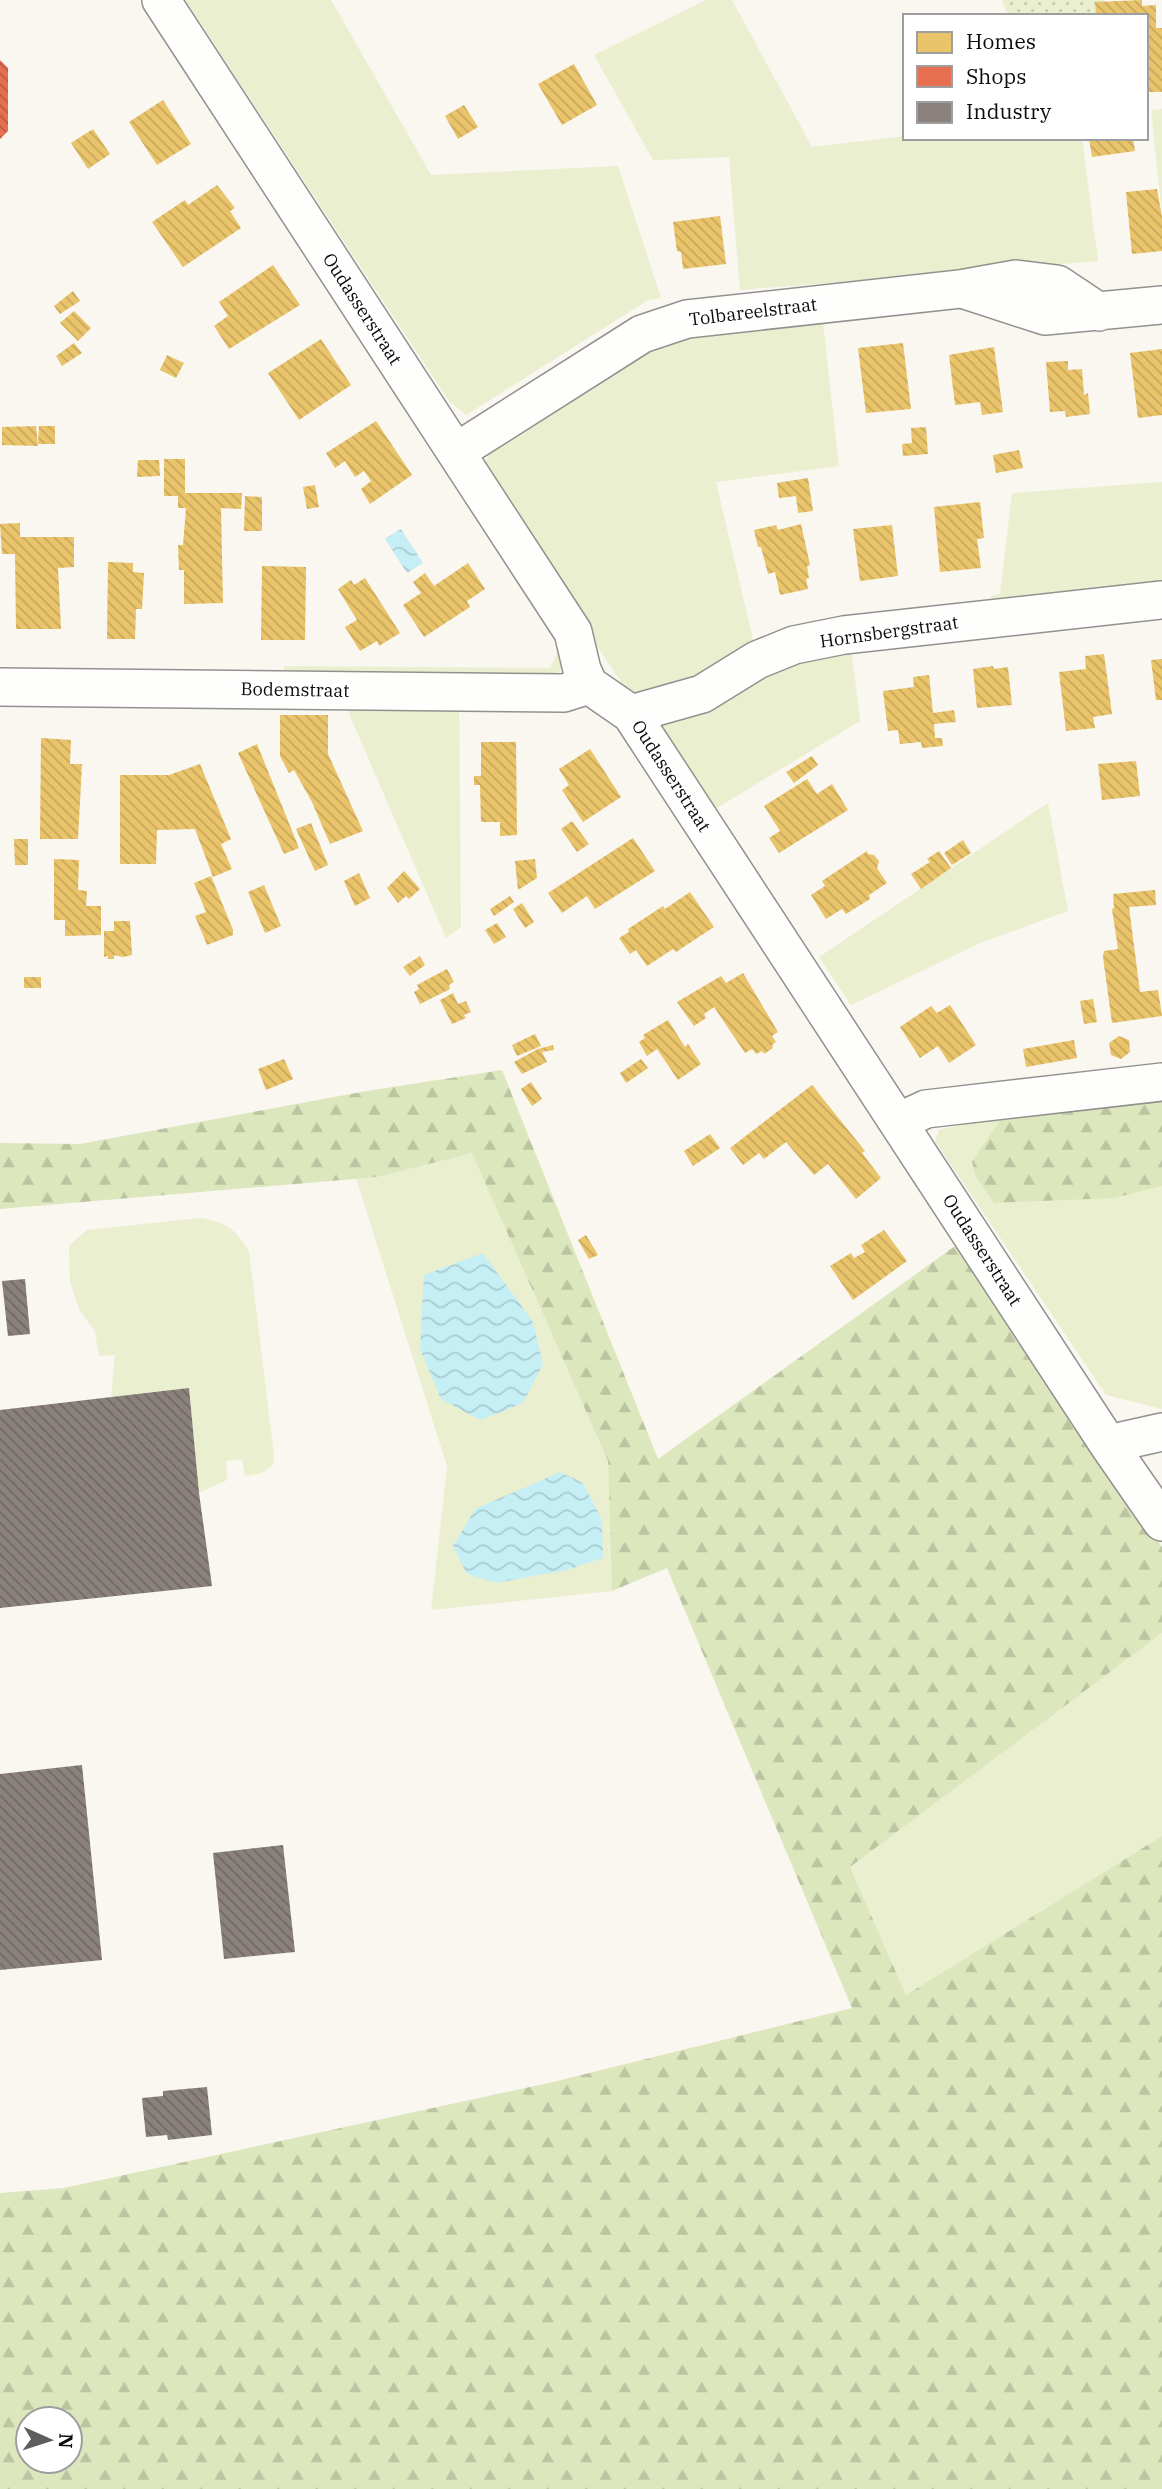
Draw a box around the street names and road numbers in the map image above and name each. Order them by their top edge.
street label: Oudasserstraat [318,248,407,369]
street label: Tolbareelstraat [688,292,818,331]
street label: Hornsbergstraat [818,610,960,653]
street label: Bodemstraat [240,677,350,702]
street label: Oudasserstraat [627,715,716,836]
street label: Oudasserstraat [938,1189,1027,1310]

